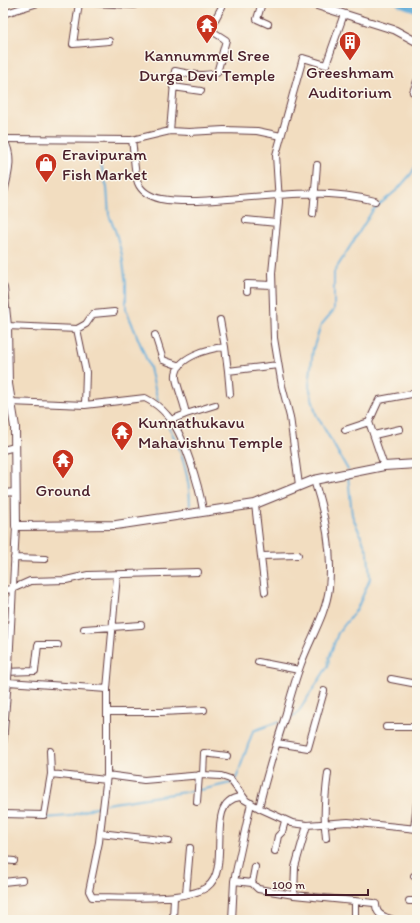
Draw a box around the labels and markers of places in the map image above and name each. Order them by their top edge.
temple icon: Kannummel Sree Durga Devi Temple [194,12,220,45]
building icon: Greeshmam Auditorium [337,29,363,62]
place label: Kannummel Sree Durga Devi Temple [139,45,275,85]
place label: Greeshmam Auditorium [306,62,394,102]
place label: Eravipuram Fish Market [62,144,148,184]
shop icon: Eravipuram Fish Market [33,151,59,184]
place label: Kunnathukavu Mahavishnu Temple [138,412,283,452]
temple icon: Kunnathukavu Mahavishnu Temple [109,419,135,452]
temple icon: Ground [50,447,76,480]
place label: Ground [36,480,91,500]

